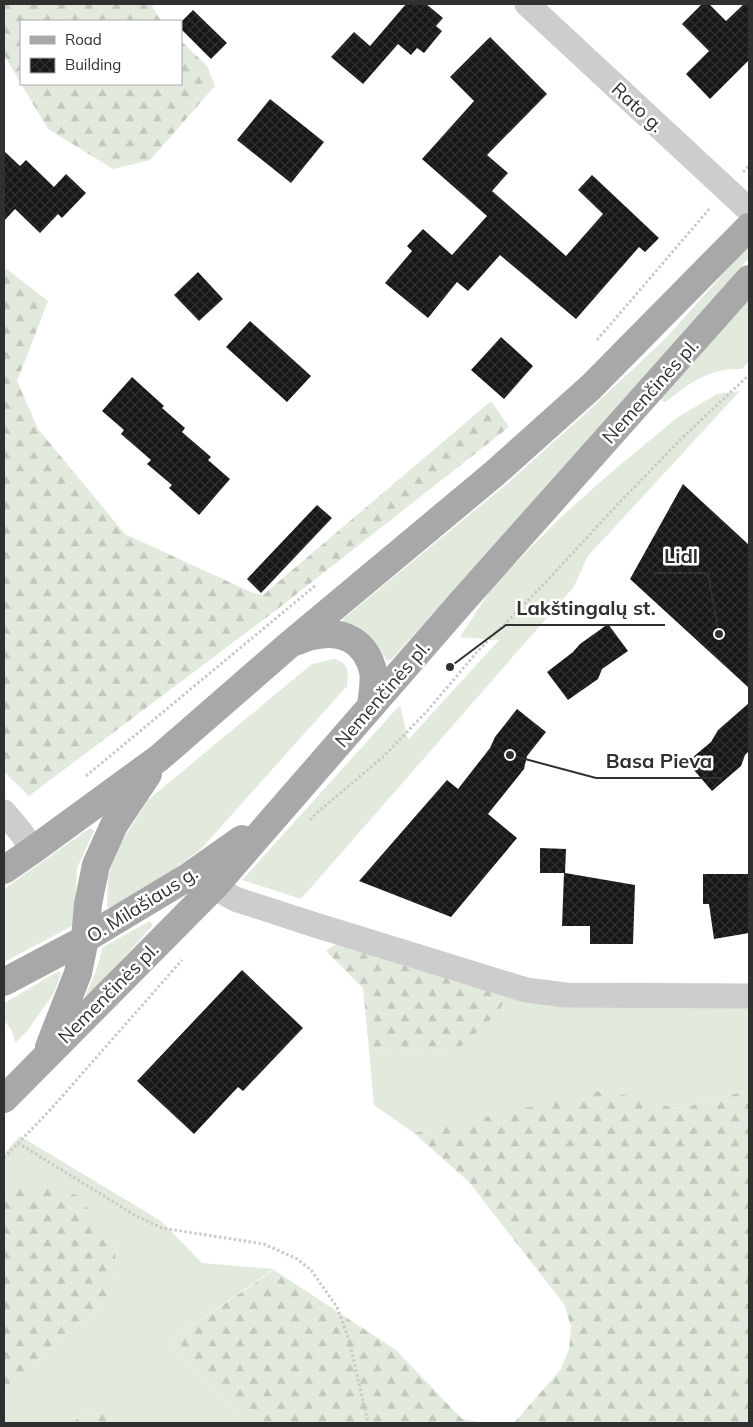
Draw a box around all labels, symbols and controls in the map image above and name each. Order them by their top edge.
legend [20,20,182,85]
text: Road [65,30,102,49]
text: Building [65,55,121,74]
street label: Rato g. [607,77,669,137]
street label: Nemenčinės pl. [597,334,703,448]
callout: Lidl [654,538,708,573]
text: Lidl [664,543,698,568]
callout: Lakštingalų st. [506,590,665,625]
text: Lakštingalų st. [516,595,656,620]
street label: Nemenčinės pl. [329,636,435,752]
callout: Basa Pieva [596,743,722,778]
text: Basa Pieva [606,748,712,773]
street label: O. Milašiaus g. [82,860,202,948]
street label: Nemenčinės pl. [53,938,163,1048]

